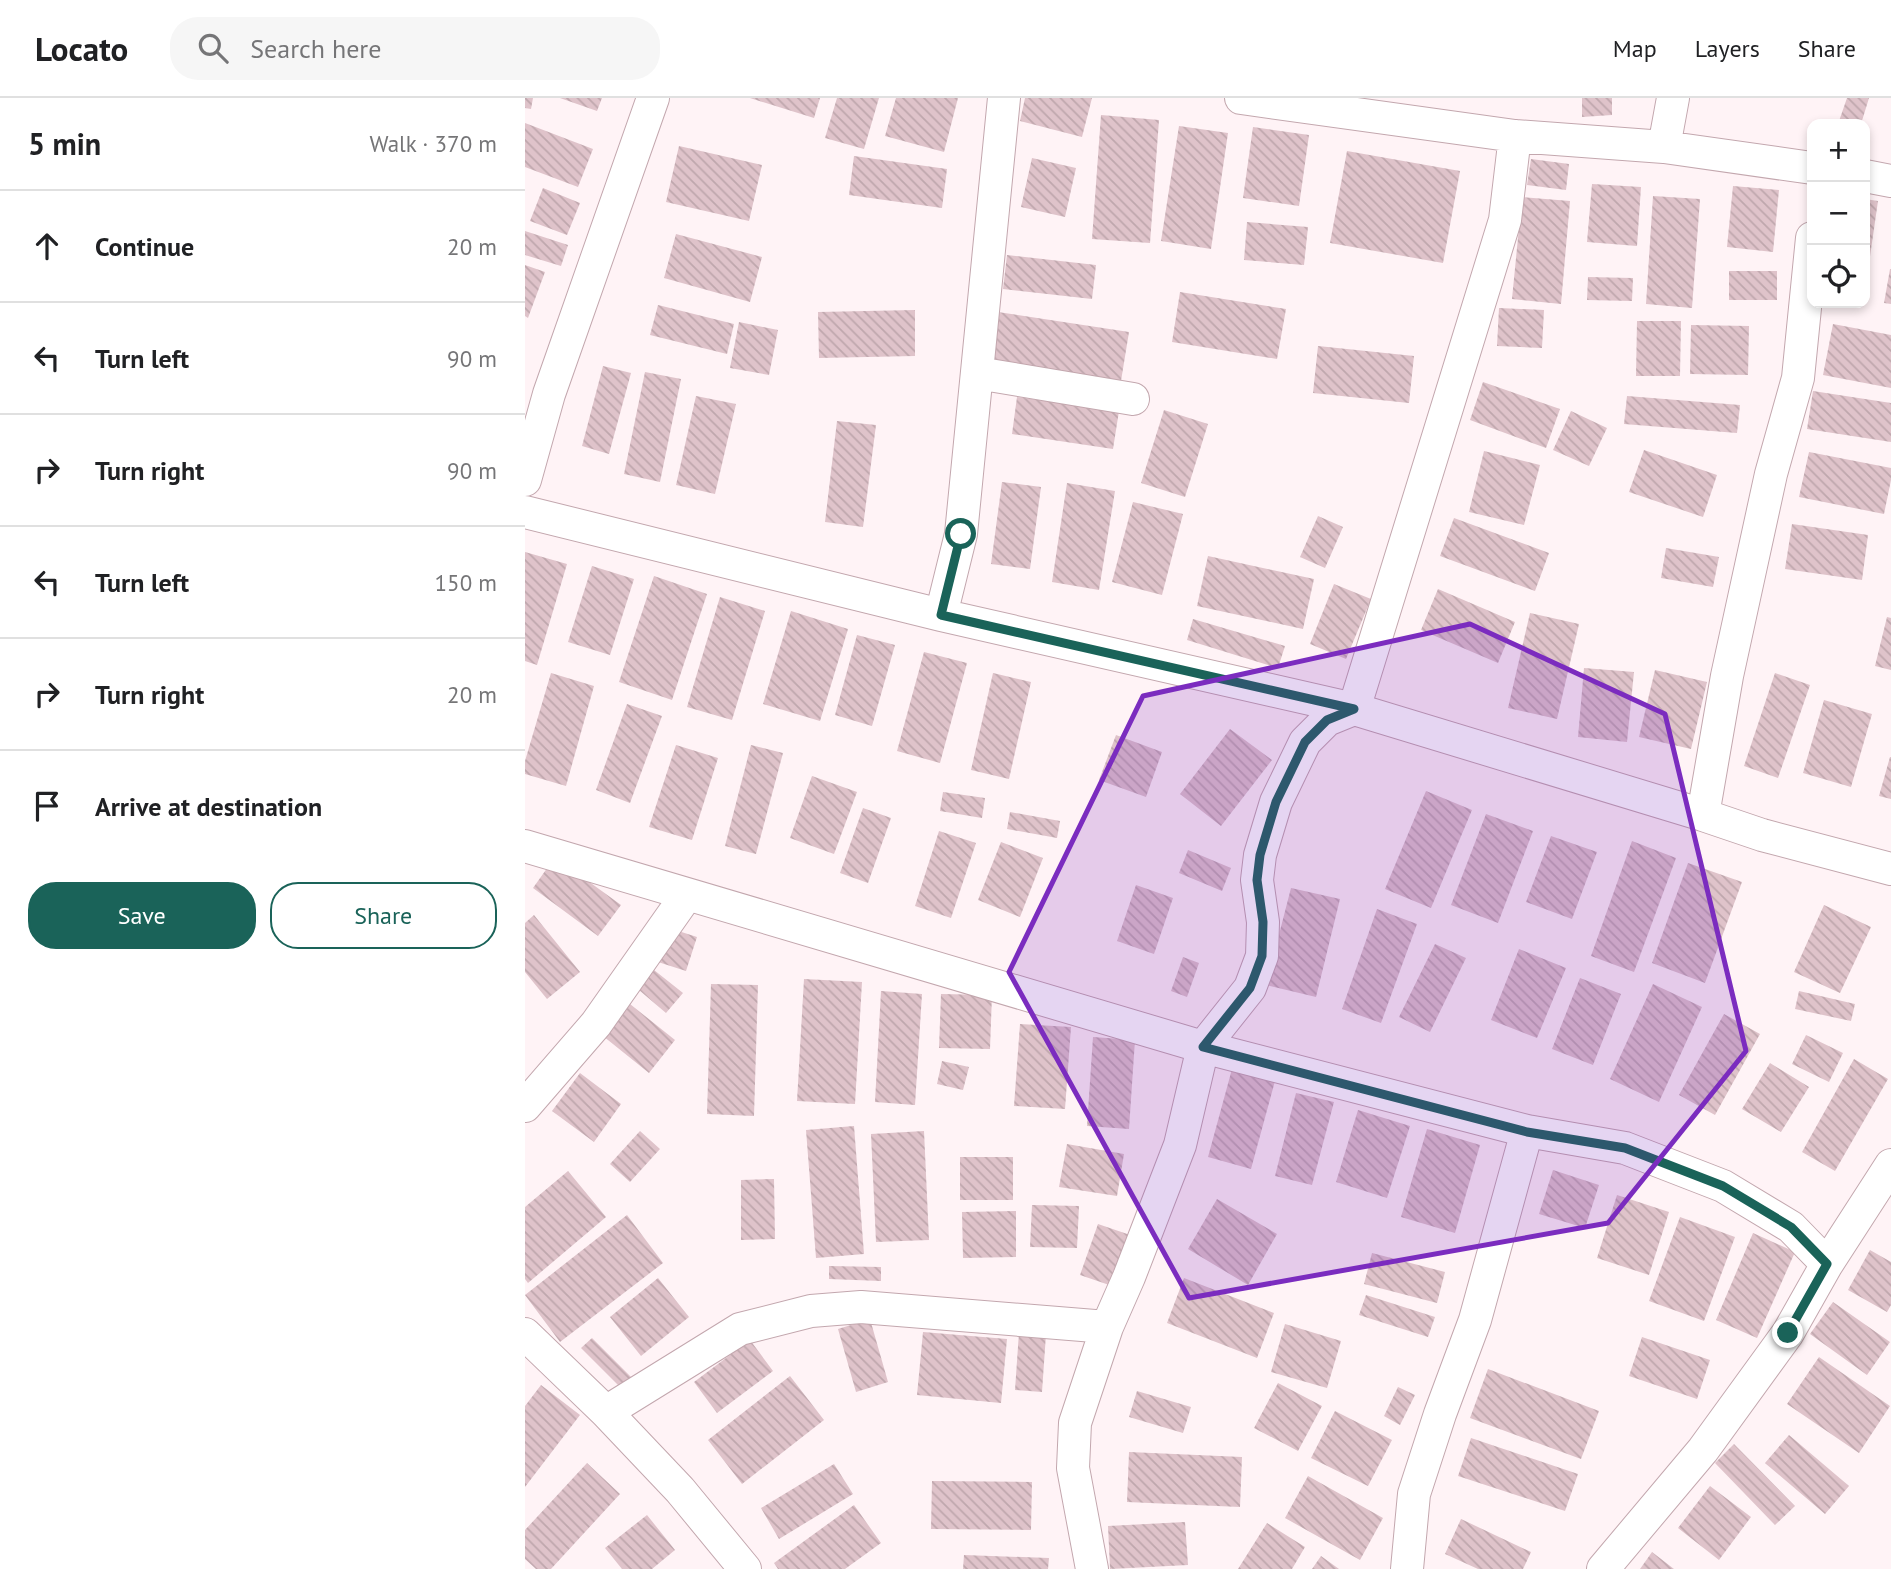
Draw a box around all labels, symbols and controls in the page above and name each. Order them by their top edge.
search box [170,17,660,80]
text: Locato [35,27,128,70]
icon: search [194,29,232,67]
text: Search here [250,32,381,65]
text: Map [1613,33,1657,64]
text: Layers [1695,33,1760,64]
text: Share [1798,33,1856,64]
map controls [1807,119,1870,308]
button: + [1807,119,1870,182]
text: 5 min [28,124,101,163]
text: Walk · 370 m [370,129,497,158]
button: − [1807,182,1870,245]
icon: ahead [28,227,66,265]
text: Continue [95,230,194,263]
text: 20 m [447,232,497,261]
button: locate [1807,245,1870,308]
icon: left [28,339,66,377]
text: Turn left [95,342,189,375]
text: 90 m [447,344,497,373]
icon: right [28,451,66,489]
text: Turn right [95,454,204,487]
text: 90 m [447,456,497,485]
route start [945,518,976,549]
icon: left [28,563,66,601]
text: Turn left [95,566,189,599]
text: 150 m [435,568,497,597]
icon: right [28,675,66,713]
text: Turn right [95,678,204,711]
text: 20 m [447,680,497,709]
icon: arrive [28,787,66,825]
text: Arrive at destination [95,790,322,823]
button: Save [28,882,256,949]
button: Share [270,882,497,949]
route end [1772,1317,1803,1348]

